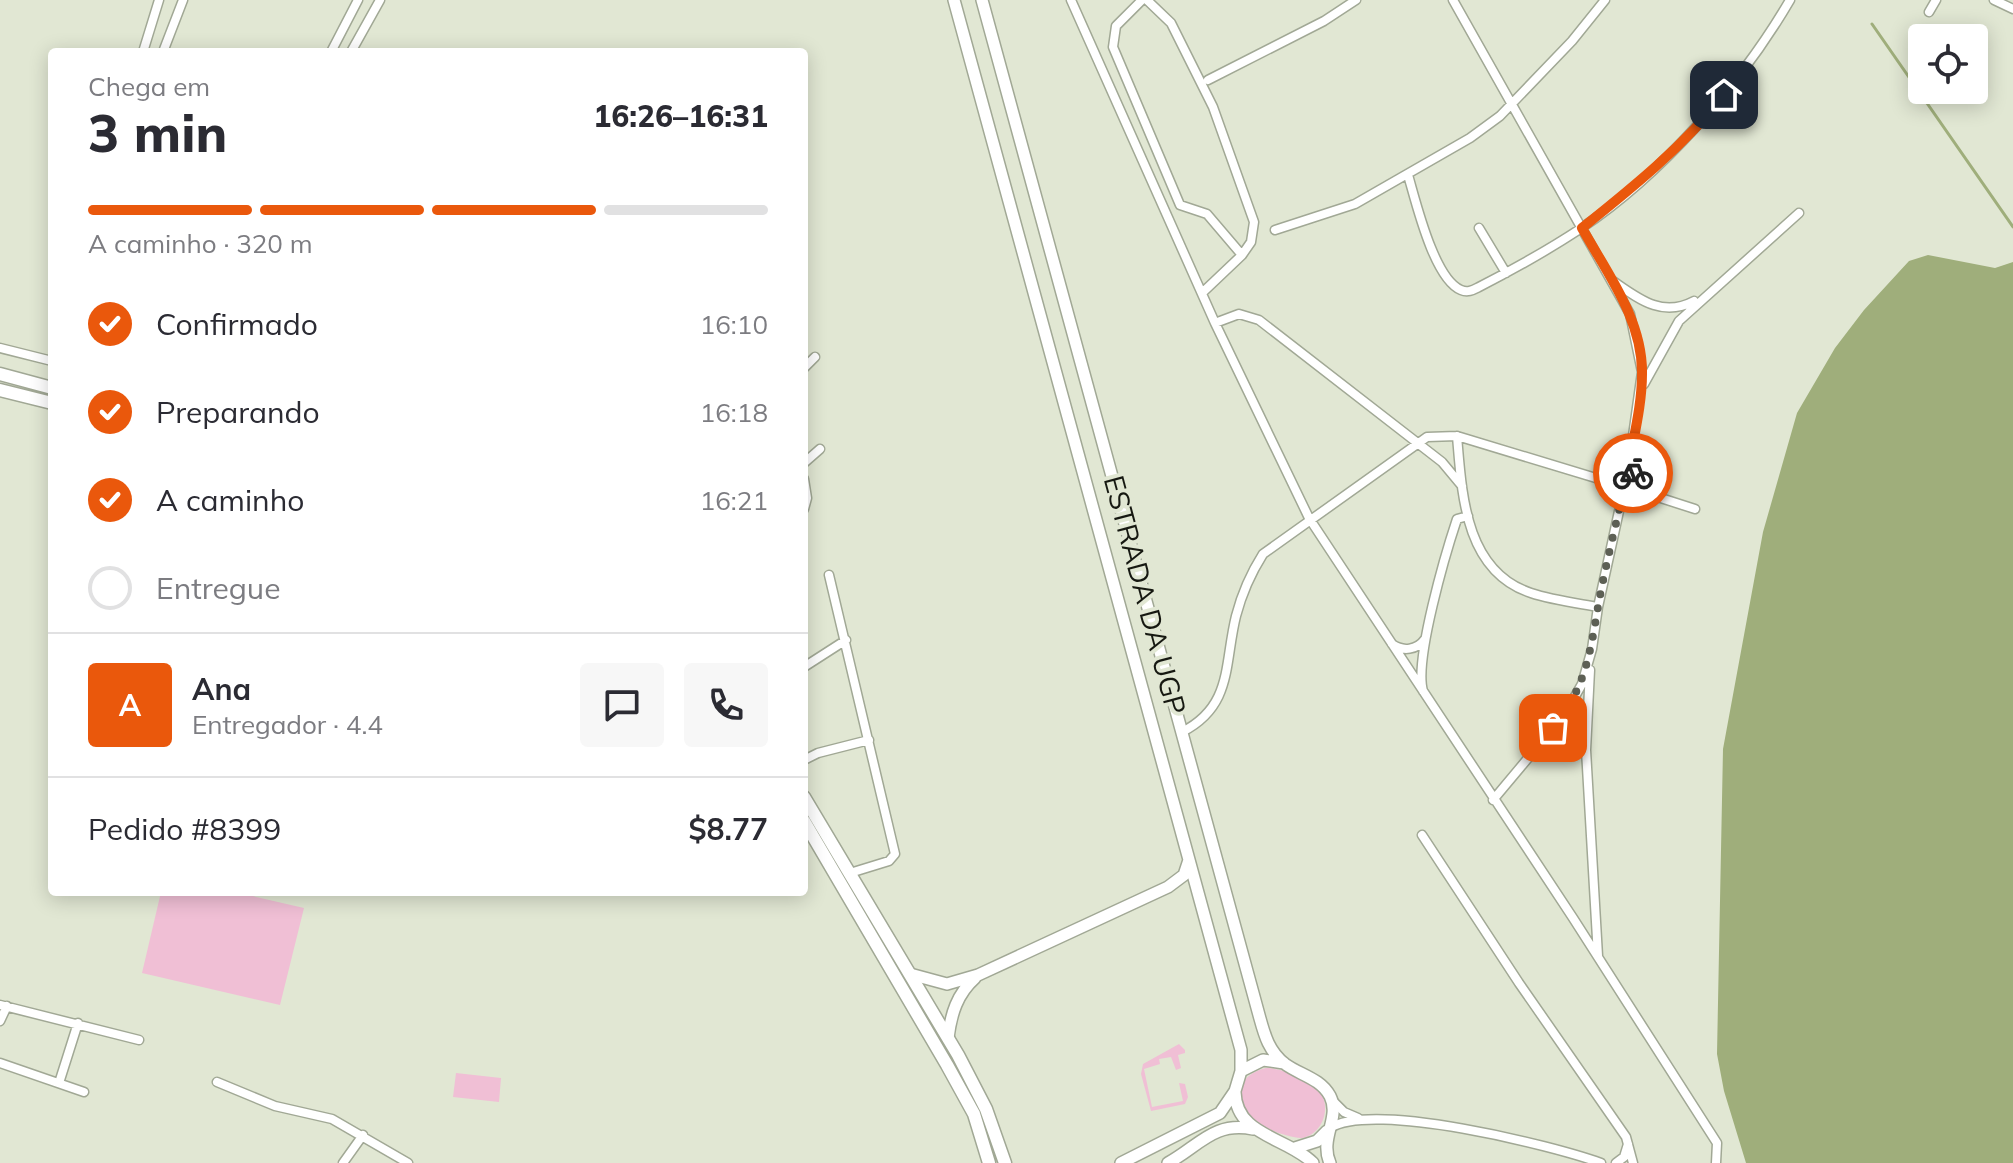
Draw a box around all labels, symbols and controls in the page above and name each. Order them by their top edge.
map controls [1908,24,1988,104]
button: locate [1908,24,1988,104]
pin [1690,61,1758,129]
text: Chega em [88,70,210,103]
icon: home [1702,73,1746,117]
text: 16:26–16:31 [593,97,768,135]
text: 3 min [88,100,227,165]
text: A caminho · 320 m [88,227,313,260]
icon: check [88,302,132,346]
text: Confirmado [156,305,318,343]
text: 16:10 [700,308,768,341]
icon: check [88,390,132,434]
text: Preparando [156,393,320,431]
text: 16:18 [700,396,768,429]
courier [1593,433,1673,513]
icon: bike [1611,451,1655,495]
street label: ESTRADA DA UGP [1097,472,1194,718]
icon: check [88,478,132,522]
text: A caminho [156,481,304,519]
text: 16:21 [700,484,768,517]
text: Entregue [156,569,280,607]
button: chat [580,663,664,747]
button: phone [684,663,768,747]
text: Ana [192,670,251,708]
text: A [119,686,141,724]
pin [1519,694,1587,762]
icon: bag [1531,706,1575,750]
text: Entregador · 4.4 [192,708,383,741]
text: Pedido #8399 [88,810,281,848]
text: $8.77 [689,810,768,848]

